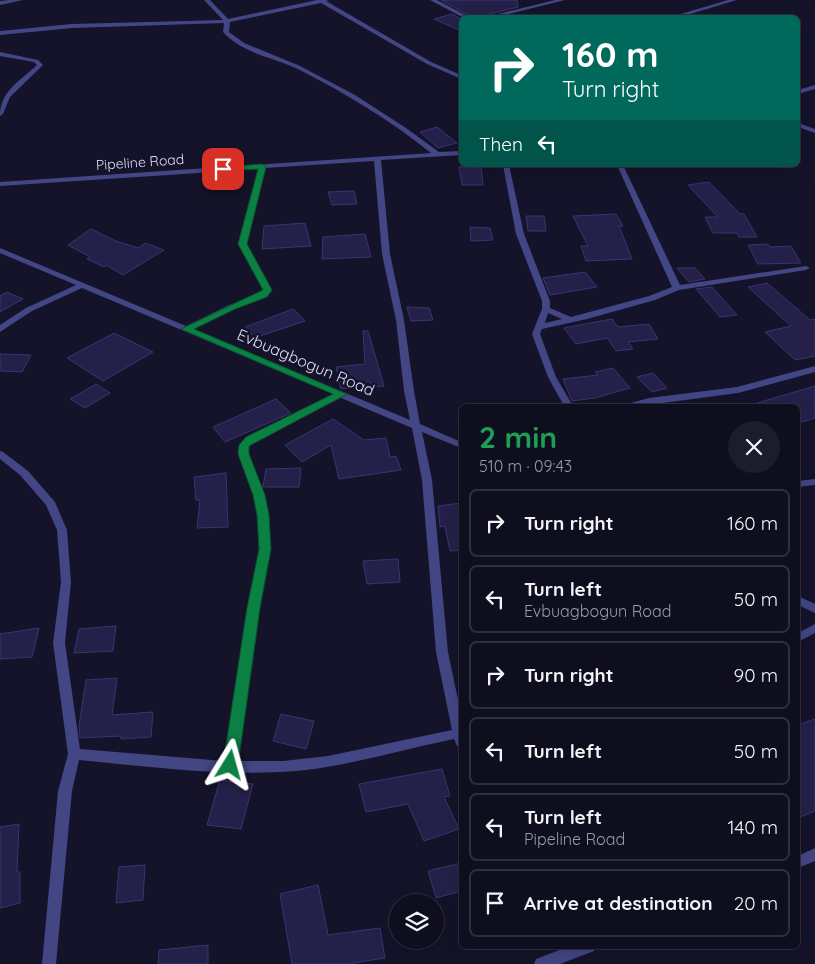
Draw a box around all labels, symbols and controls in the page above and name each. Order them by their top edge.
text: 160 m [562,32,659,76]
icon: right [479,35,544,100]
text: Turn right [562,75,659,103]
icon: left [533,130,561,158]
text: Then [479,132,523,156]
pin [202,148,244,190]
street label: Pipeline Road [95,150,185,174]
icon: arrive [209,155,237,183]
street label: Evbuagbogun Road [234,324,378,400]
text: 2 min [479,418,557,456]
button: close [728,421,780,473]
text: 510 m · 09:43 [479,456,572,476]
icon: right [481,509,509,537]
text: Turn right [524,511,613,535]
text: 160 m [727,511,778,535]
text: Turn left [524,577,602,601]
icon: left [481,585,509,613]
text: 50 m [734,587,778,611]
text: Evbuagbogun Road [524,601,671,621]
icon: right [481,661,509,689]
text: Turn right [524,663,613,687]
text: 90 m [734,663,778,687]
icon: left [481,737,509,765]
position arrow [203,738,255,790]
text: Turn left [524,739,602,763]
text: 50 m [734,739,778,763]
text: Turn left [524,805,602,829]
icon: left [481,813,509,841]
text: 140 m [727,815,778,839]
text: Pipeline Road [524,829,625,849]
icon: arrive [481,889,509,917]
text: Arrive at destination [524,891,713,915]
text: 20 m [734,891,778,915]
map controls [389,894,444,949]
button: layers [389,894,444,949]

